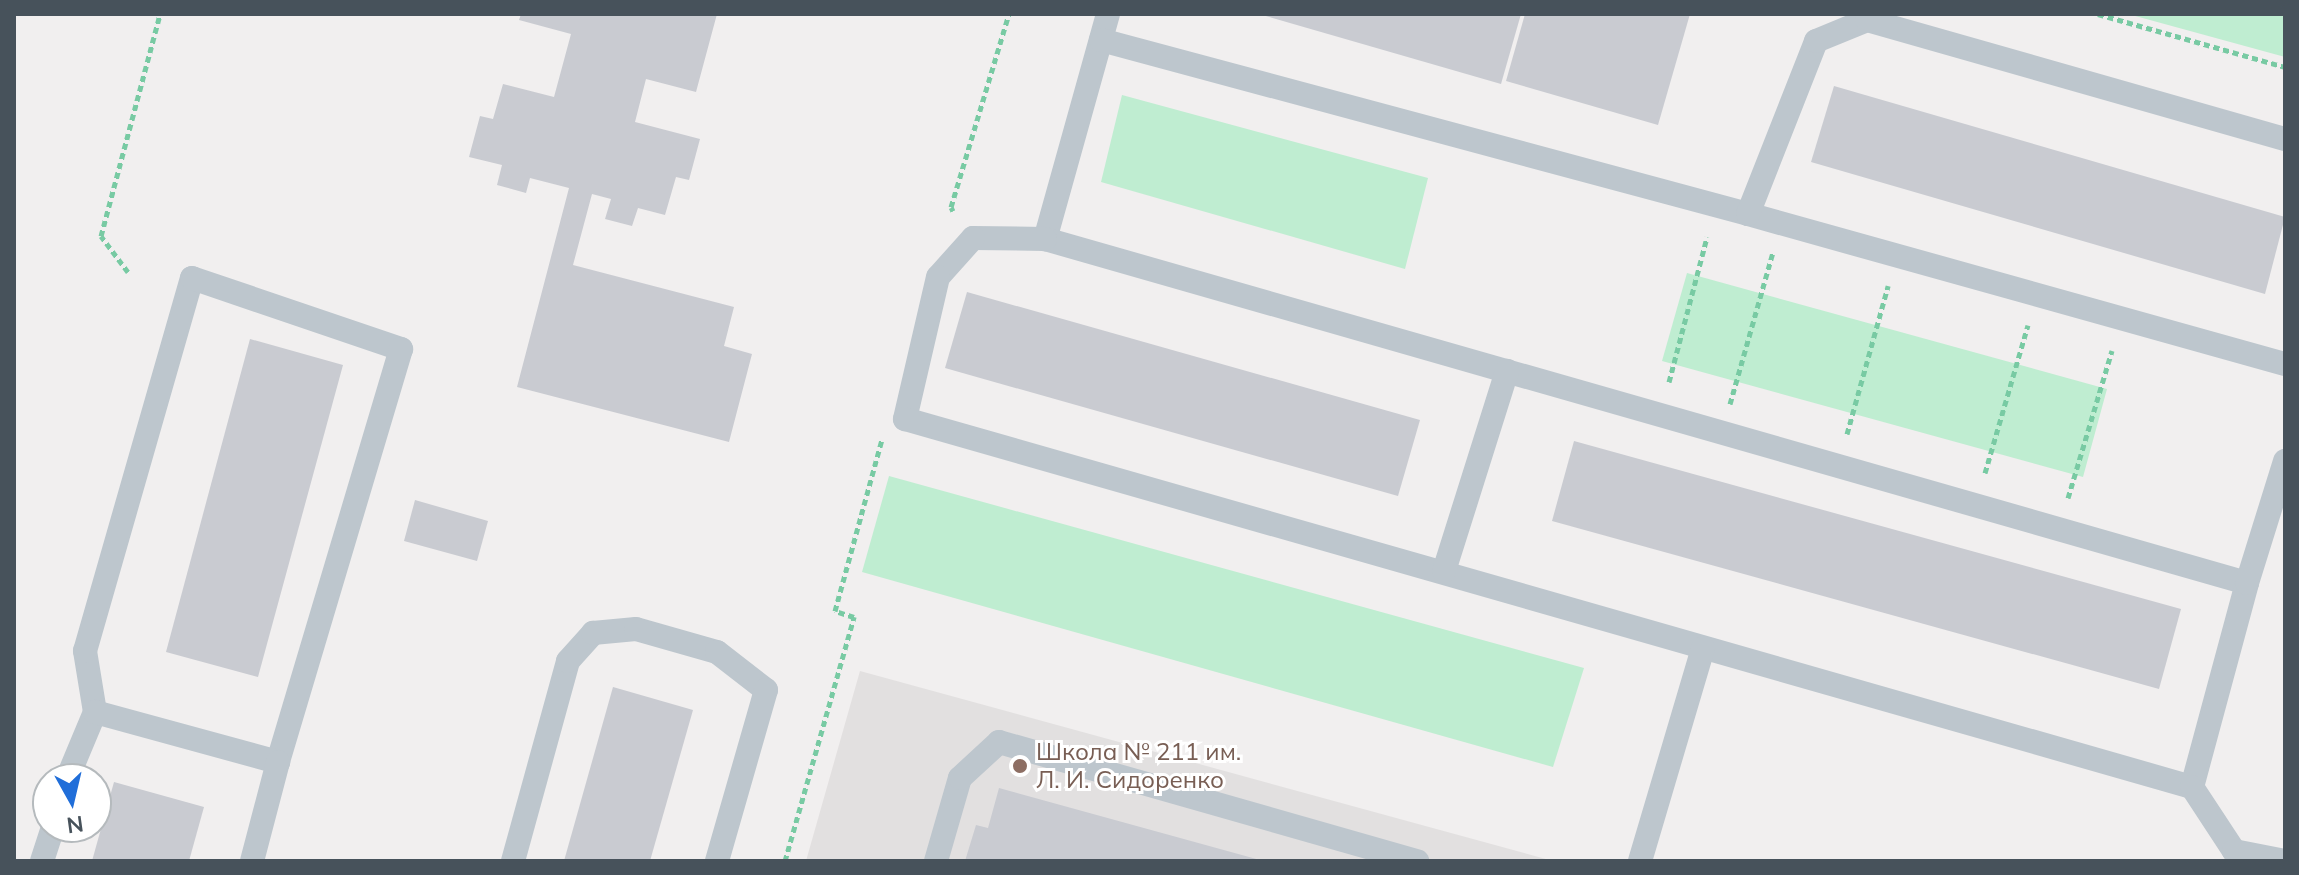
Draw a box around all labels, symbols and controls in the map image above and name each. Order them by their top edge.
place label: Школа № 211 им. Л. И. Сидоренко [1036,738,1241,794]
marker: Школа № 211 им. Л. И. Сидоренко [1011,757,1029,775]
north arrow [32,763,112,843]
text: N [65,810,85,840]

